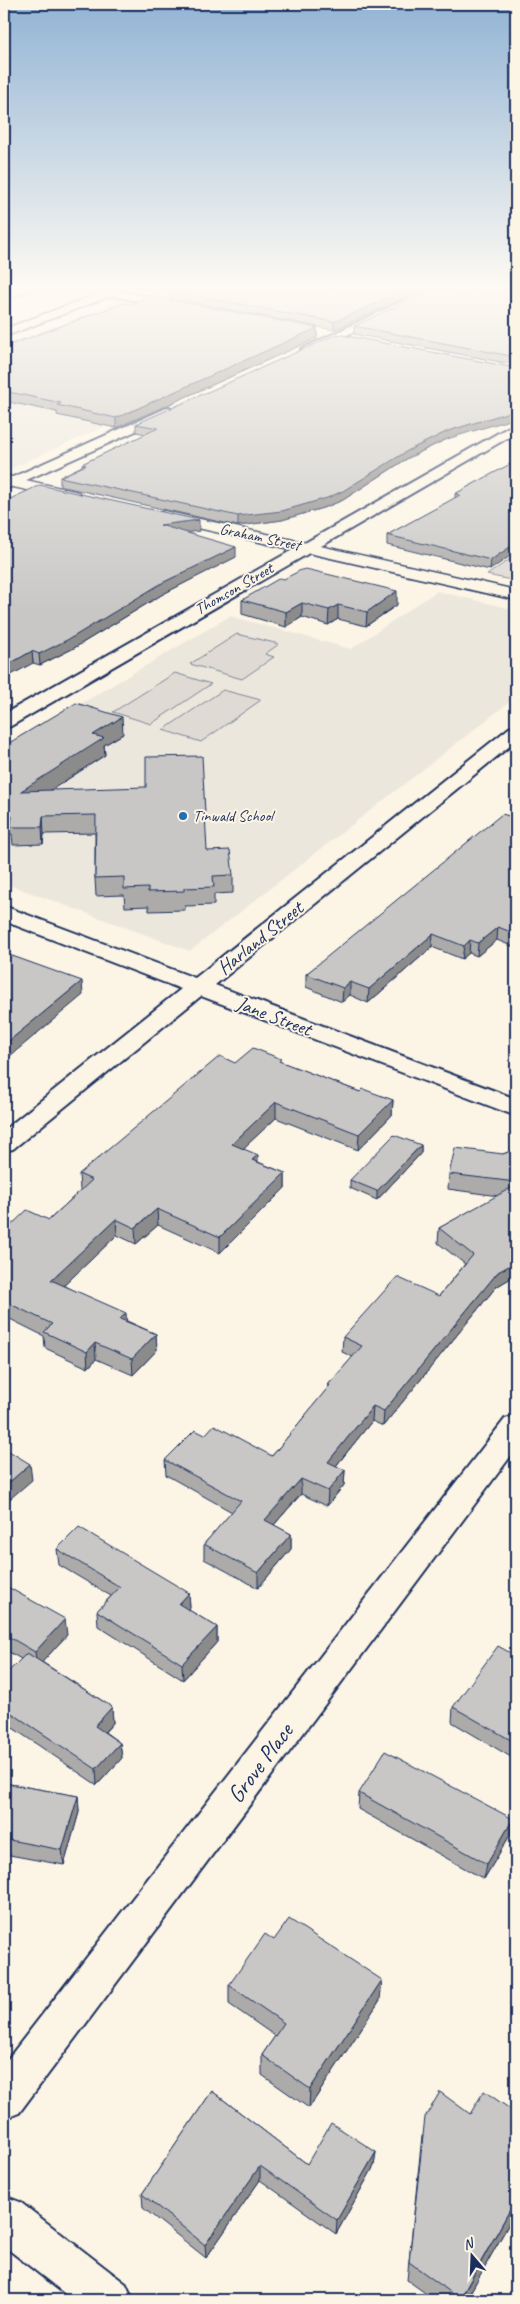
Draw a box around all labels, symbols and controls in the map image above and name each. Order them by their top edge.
street label: Graham Street [218,519,305,556]
street label: Thomson Street [191,558,278,619]
place label: Tinwald School [193,806,276,826]
marker: Tinwald School [177,810,189,822]
street label: Harland Street [212,894,310,980]
street label: Jane Street [232,990,317,1043]
street label: Grove Place [220,1716,301,1809]
north arrow [448,2232,498,2282]
text: N [461,2234,477,2254]

